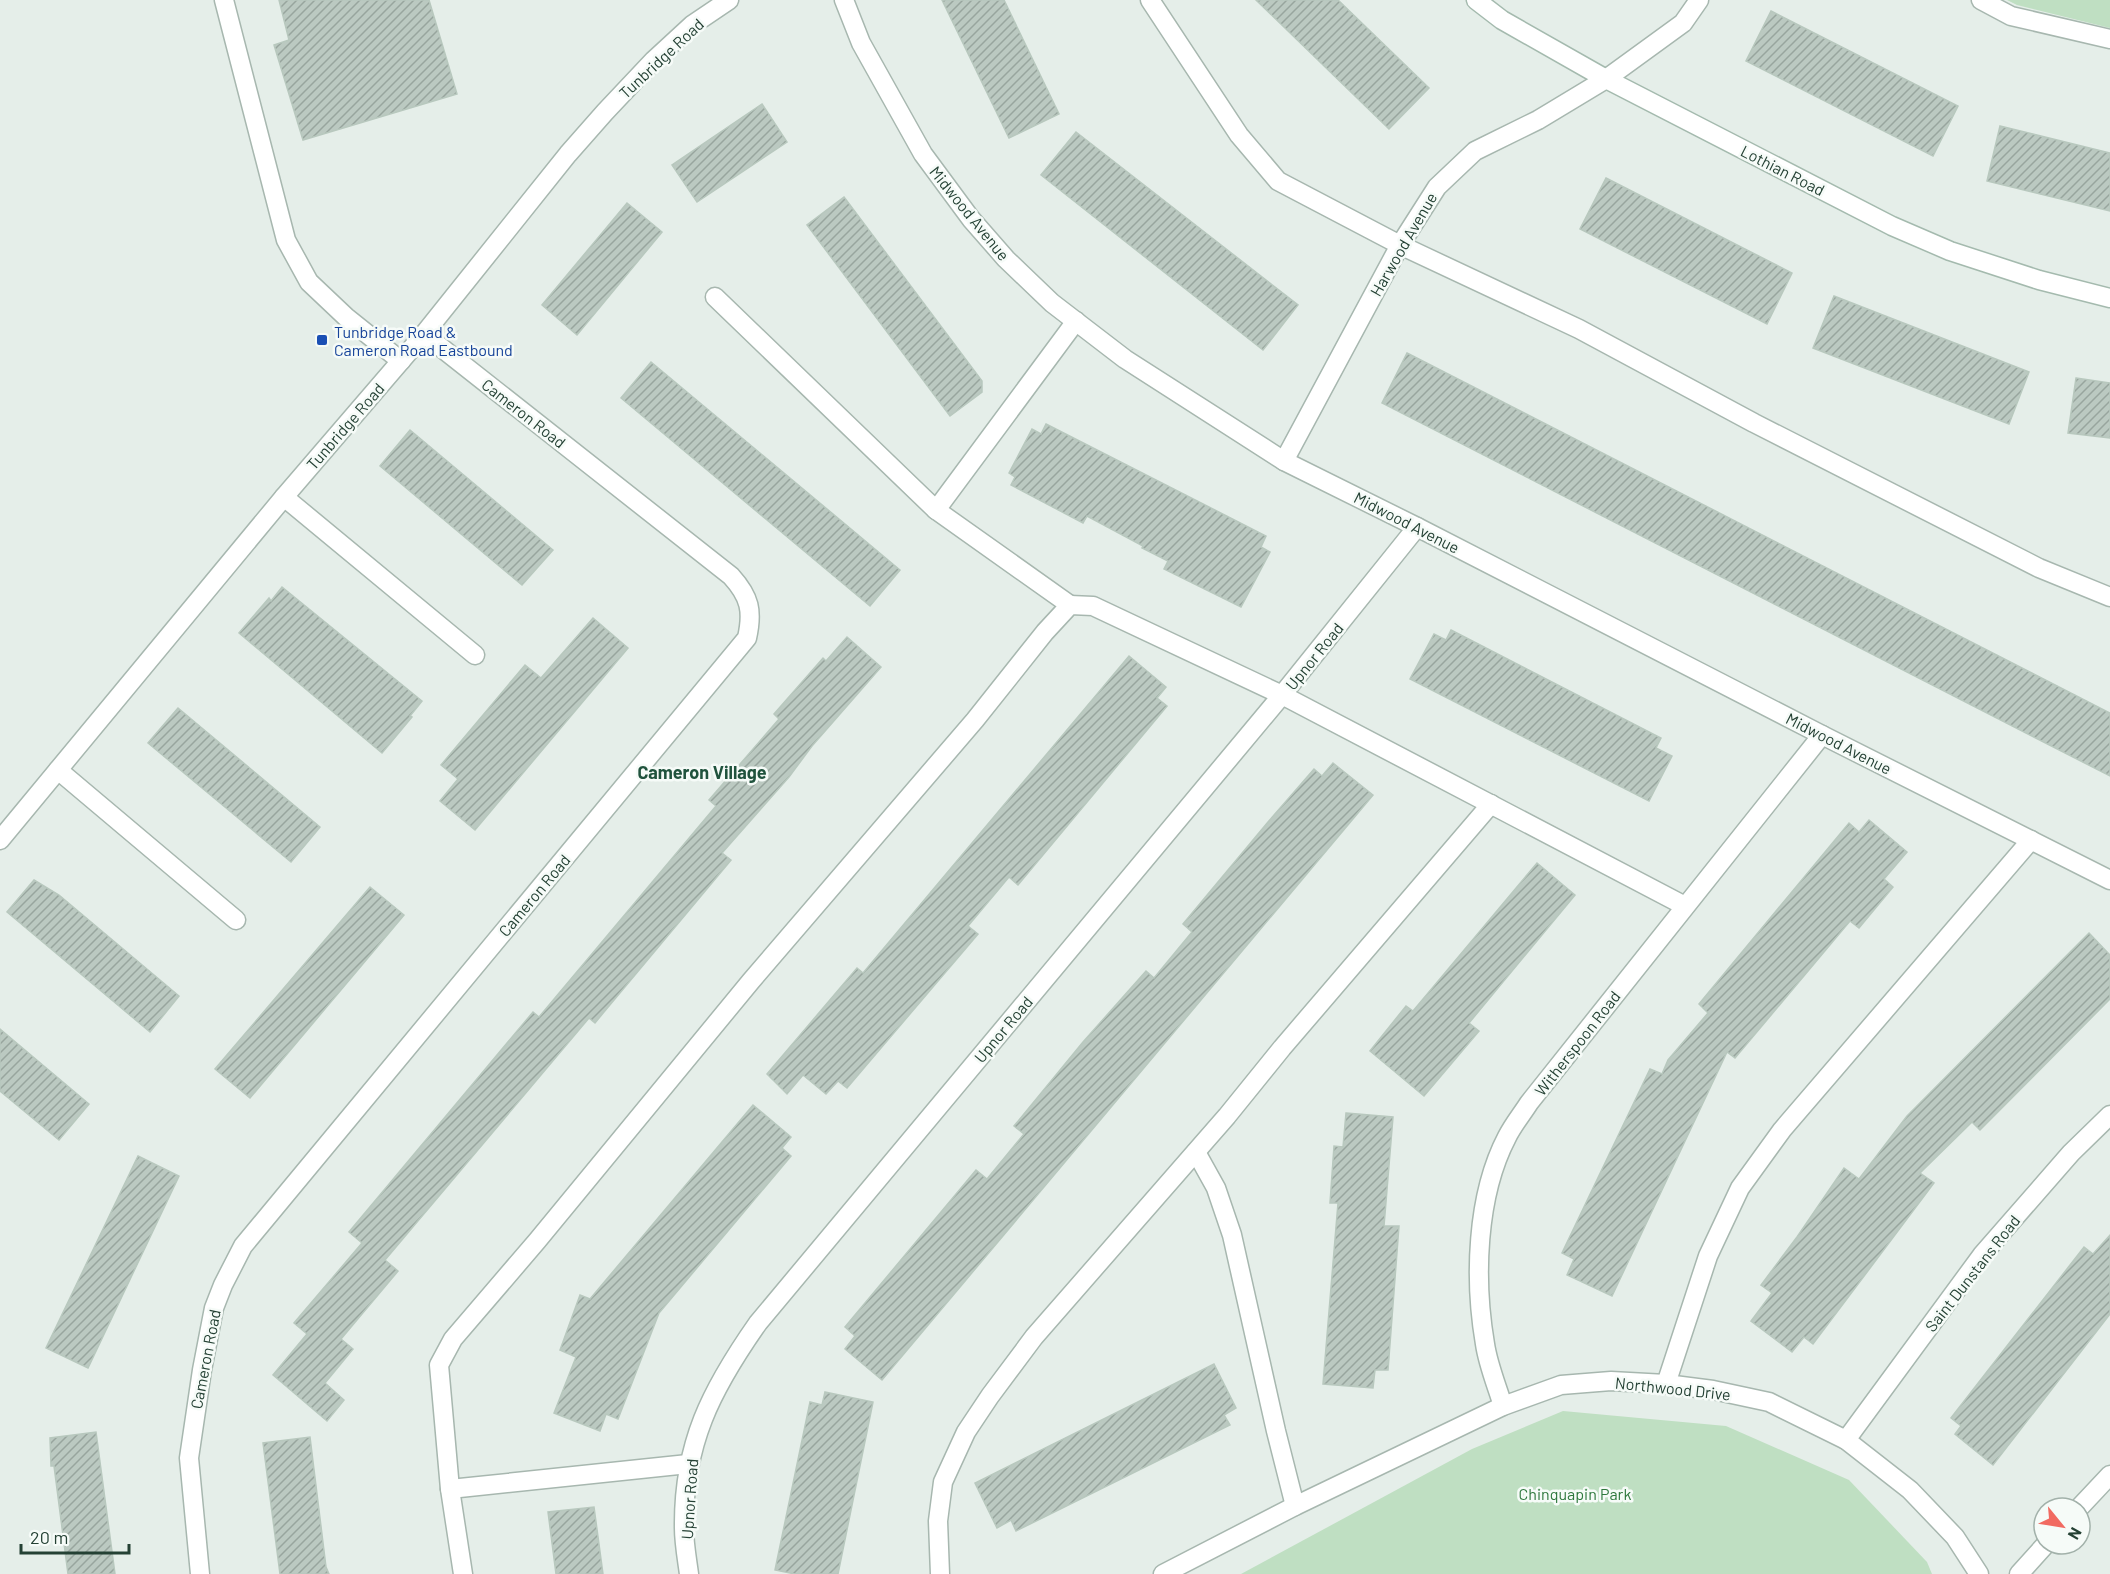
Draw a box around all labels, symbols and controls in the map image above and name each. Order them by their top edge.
street label: Tunbridge Road [615,14,707,102]
street label: Lothian Road [1738,141,1828,199]
street label: Midwood Avenue [926,162,1014,264]
street label: Harwood Avenue [1366,189,1440,299]
place label: Tunbridge Road & Cameron Road Eastbound [334,322,513,359]
marker: Tunbridge Road & Cameron Road Eastbound [315,333,329,347]
street label: Cameron Road [478,374,570,452]
street label: Tunbridge Road [302,379,388,473]
street label: Midwood Avenue [1351,487,1463,557]
street label: Upnor Road [1281,619,1347,693]
street label: Midwood Avenue [1783,708,1895,778]
district label: Cameron Village [637,761,767,783]
street label: Cameron Road [494,850,574,940]
street label: Witherspoon Road [1530,987,1624,1099]
street label: Upnor Road [970,992,1036,1066]
street label: Saint Dunstans Road [1921,1211,2023,1335]
street label: Cameron Road [186,1308,224,1410]
street label: Northwood Drive [1614,1372,1732,1404]
street label: Upnor Road [677,1458,701,1540]
park label: Chinquapin Park [1519,1484,1631,1503]
north arrow [2032,1496,2092,1556]
scale bar [21,1517,129,1555]
text: N [2065,1524,2086,1543]
text: 20 m [30,1526,68,1548]

